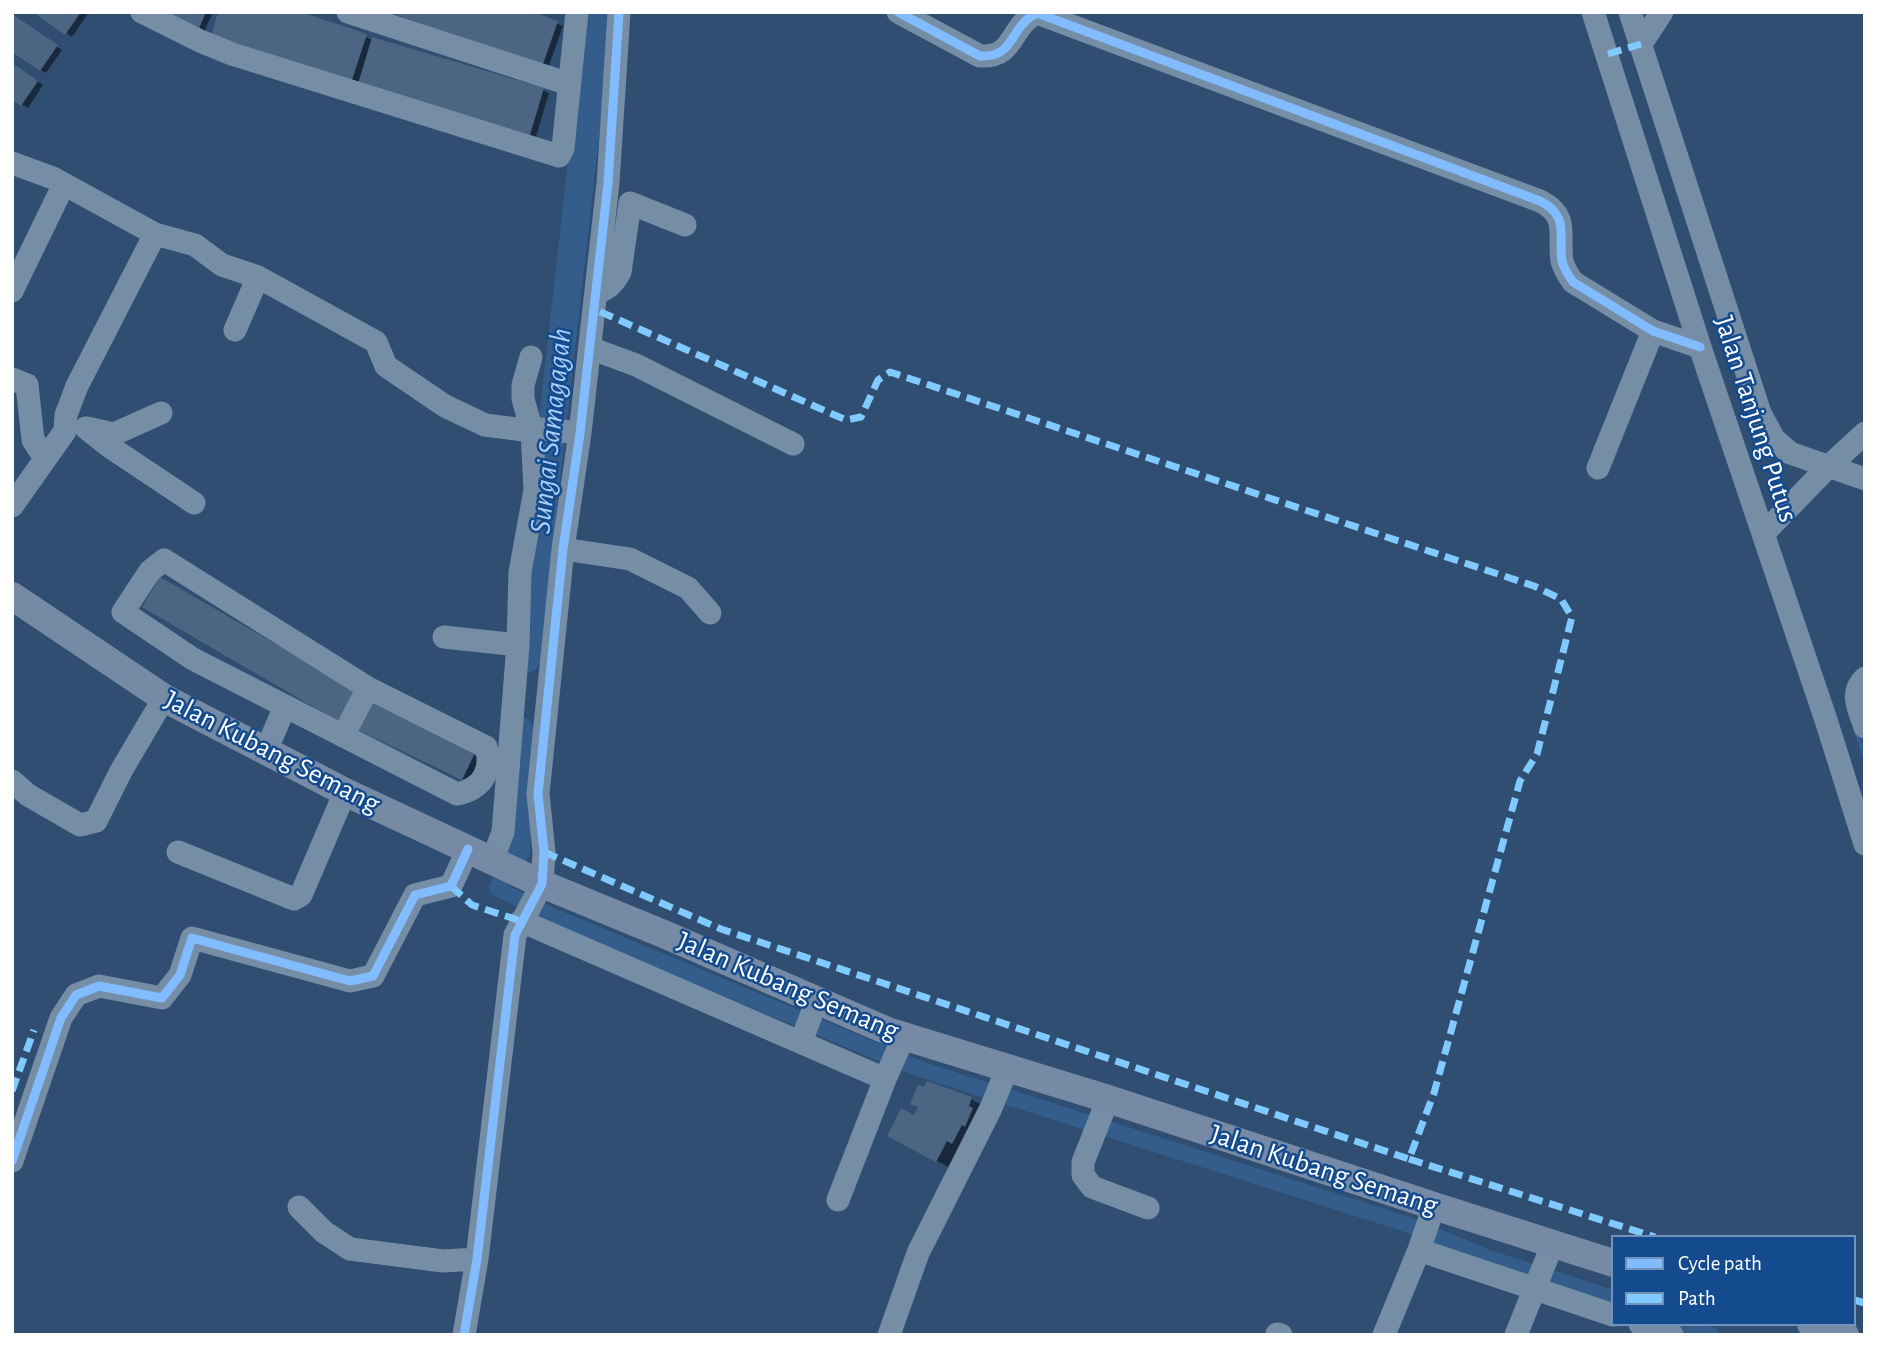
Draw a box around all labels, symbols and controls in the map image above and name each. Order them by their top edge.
street label: Jalan Tanjung Putus [1707,312,1805,526]
water label: Sungai Samagagah [522,326,580,536]
street label: Jalan Kubang Semang [159,683,385,821]
street label: Jalan Kubang Semang [672,924,904,1048]
street label: Jalan Kubang Semang [1206,1117,1442,1223]
legend [1611,1235,1856,1326]
text: Cycle path [1678,1253,1762,1274]
text: Path [1678,1288,1716,1309]

